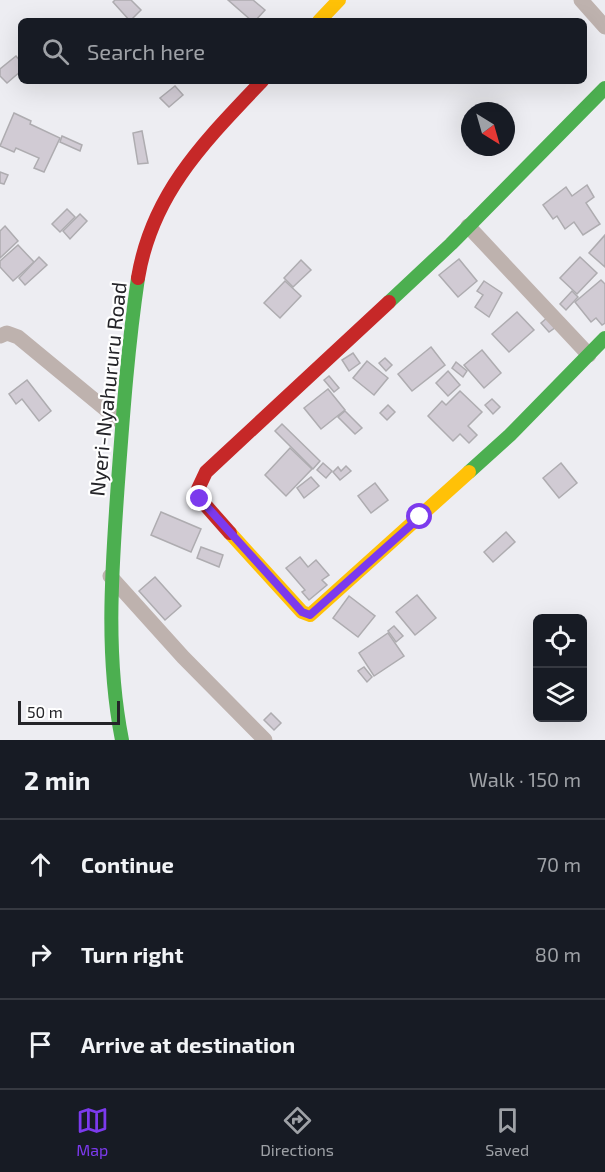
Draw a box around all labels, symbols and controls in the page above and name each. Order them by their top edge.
search box [18,18,587,84]
icon: search [39,35,72,68]
text: Search here [87,38,205,64]
north arrow [461,102,515,156]
street label: Nyeri-Nyahururu Road [83,281,131,497]
route end [186,485,212,511]
route start [406,503,432,529]
map controls [533,614,587,722]
button: locate [533,614,587,668]
button: layers [533,668,587,722]
scale bar [18,698,120,726]
text: 50 m [27,702,63,721]
text: 2 min [24,764,90,795]
text: Walk · 150 m [469,767,581,791]
icon: ahead [24,848,57,881]
text: Continue [81,851,174,877]
text: 70 m [537,852,581,876]
icon: right [24,938,57,971]
text: Turn right [81,941,183,967]
text: 80 m [535,942,581,966]
icon: arrive [24,1028,57,1061]
text: Arrive at destination [81,1031,295,1057]
tab: Map [76,1104,109,1159]
tab: Directions [260,1104,334,1159]
tab: Saved [485,1104,529,1159]

